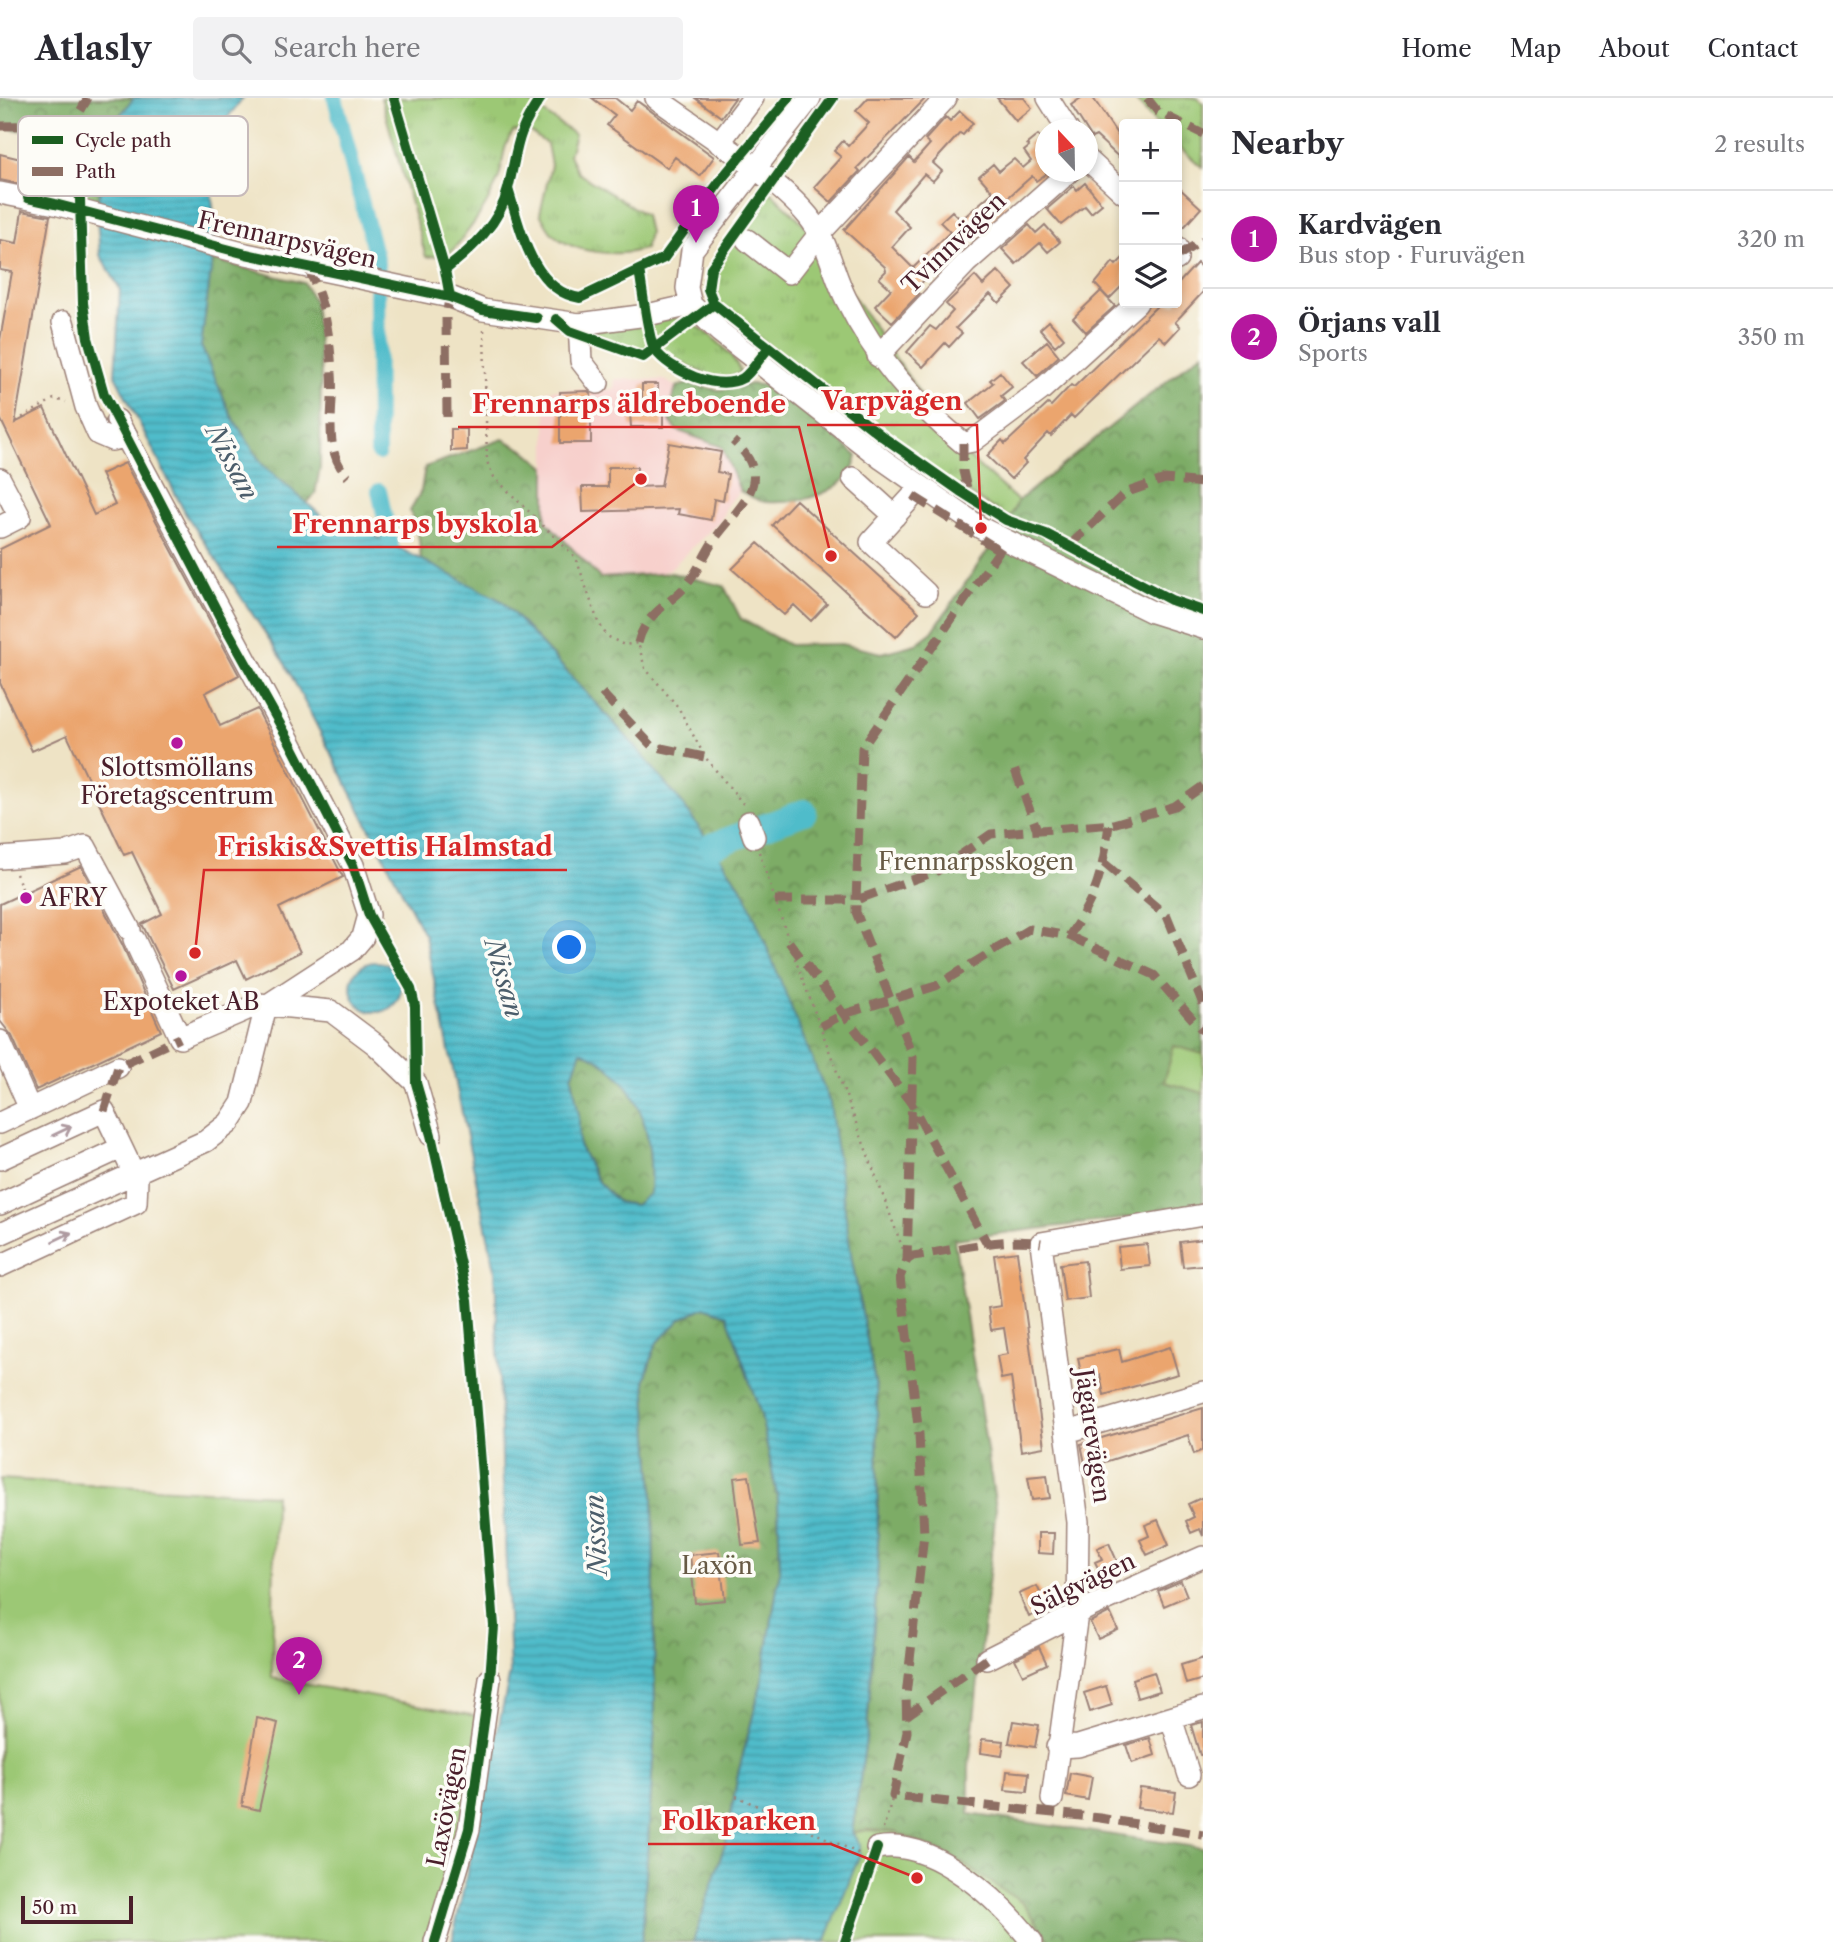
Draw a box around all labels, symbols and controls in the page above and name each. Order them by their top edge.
search box [193,17,683,80]
text: Atlasly [35,28,151,69]
icon: search [217,29,255,67]
text: Search here [273,32,420,64]
text: Home [1401,34,1472,63]
text: Map [1510,34,1561,63]
text: About [1599,34,1670,63]
text: Contact [1708,34,1798,63]
legend [18,116,248,196]
north arrow [1035,119,1098,182]
map controls [1119,119,1182,308]
button: + [1119,119,1182,182]
text: Nearby [1231,125,1344,162]
text: Cycle path [75,129,171,152]
text: 2 results [1714,130,1805,158]
text: Path [75,160,116,183]
button: − [1119,182,1182,245]
pin: 1 [673,185,719,243]
street label: Tvinnvägen [896,186,1011,299]
street label: Frennarpsvägen [195,205,379,274]
text: Kardvägen [1298,209,1442,241]
text: 1 [1249,225,1259,253]
text: 320 m [1737,225,1805,253]
text: Bus stop · Furuvägen [1298,241,1525,269]
button: layers [1119,245,1182,308]
text: Örjans vall [1298,307,1441,339]
text: 2 [1247,323,1261,351]
text: 350 m [1738,323,1805,351]
text: Sports [1298,339,1368,367]
callout: Varpvägen [807,378,977,425]
callout: Frennarps äldreboende [458,380,799,427]
text: Varpvägen [820,385,963,417]
text: Frennarps äldreboende [472,388,786,420]
water label: Nissan [198,417,265,505]
callout: Frennarps byskola [277,500,552,547]
text: Frennarps byskola [292,508,539,540]
marker: Slottsmöllans Företagscentrum [169,735,185,751]
place label: Slottsmöllans Företagscentrum [80,753,274,810]
callout: Friskis&Svettis Halmstad [204,823,567,870]
text: Friskis&Svettis Halmstad [217,831,553,863]
park label: Frennarpsskogen [878,847,1074,876]
place label: AFRY [39,883,108,912]
marker: AFRY [18,890,34,906]
your location [552,930,586,964]
water label: Nissan [477,933,531,1021]
marker: Expoteket AB [173,968,189,984]
place label: Expoteket AB [103,987,259,1016]
one-way arrow [51,1123,72,1137]
one-way arrow [51,1230,72,1244]
street label: Jägarevägen [1069,1363,1117,1505]
water label: Nissan [578,1494,614,1578]
street label: Sälgvägen [1026,1546,1140,1621]
park label: Laxön [681,1551,753,1580]
pin: 2 [276,1637,322,1695]
street label: Laxövägen [421,1744,472,1869]
callout: Folkparken [648,1797,831,1844]
text: Folkparken [662,1805,816,1837]
scale bar [21,1893,133,1925]
text: 50 m [32,1896,77,1919]

